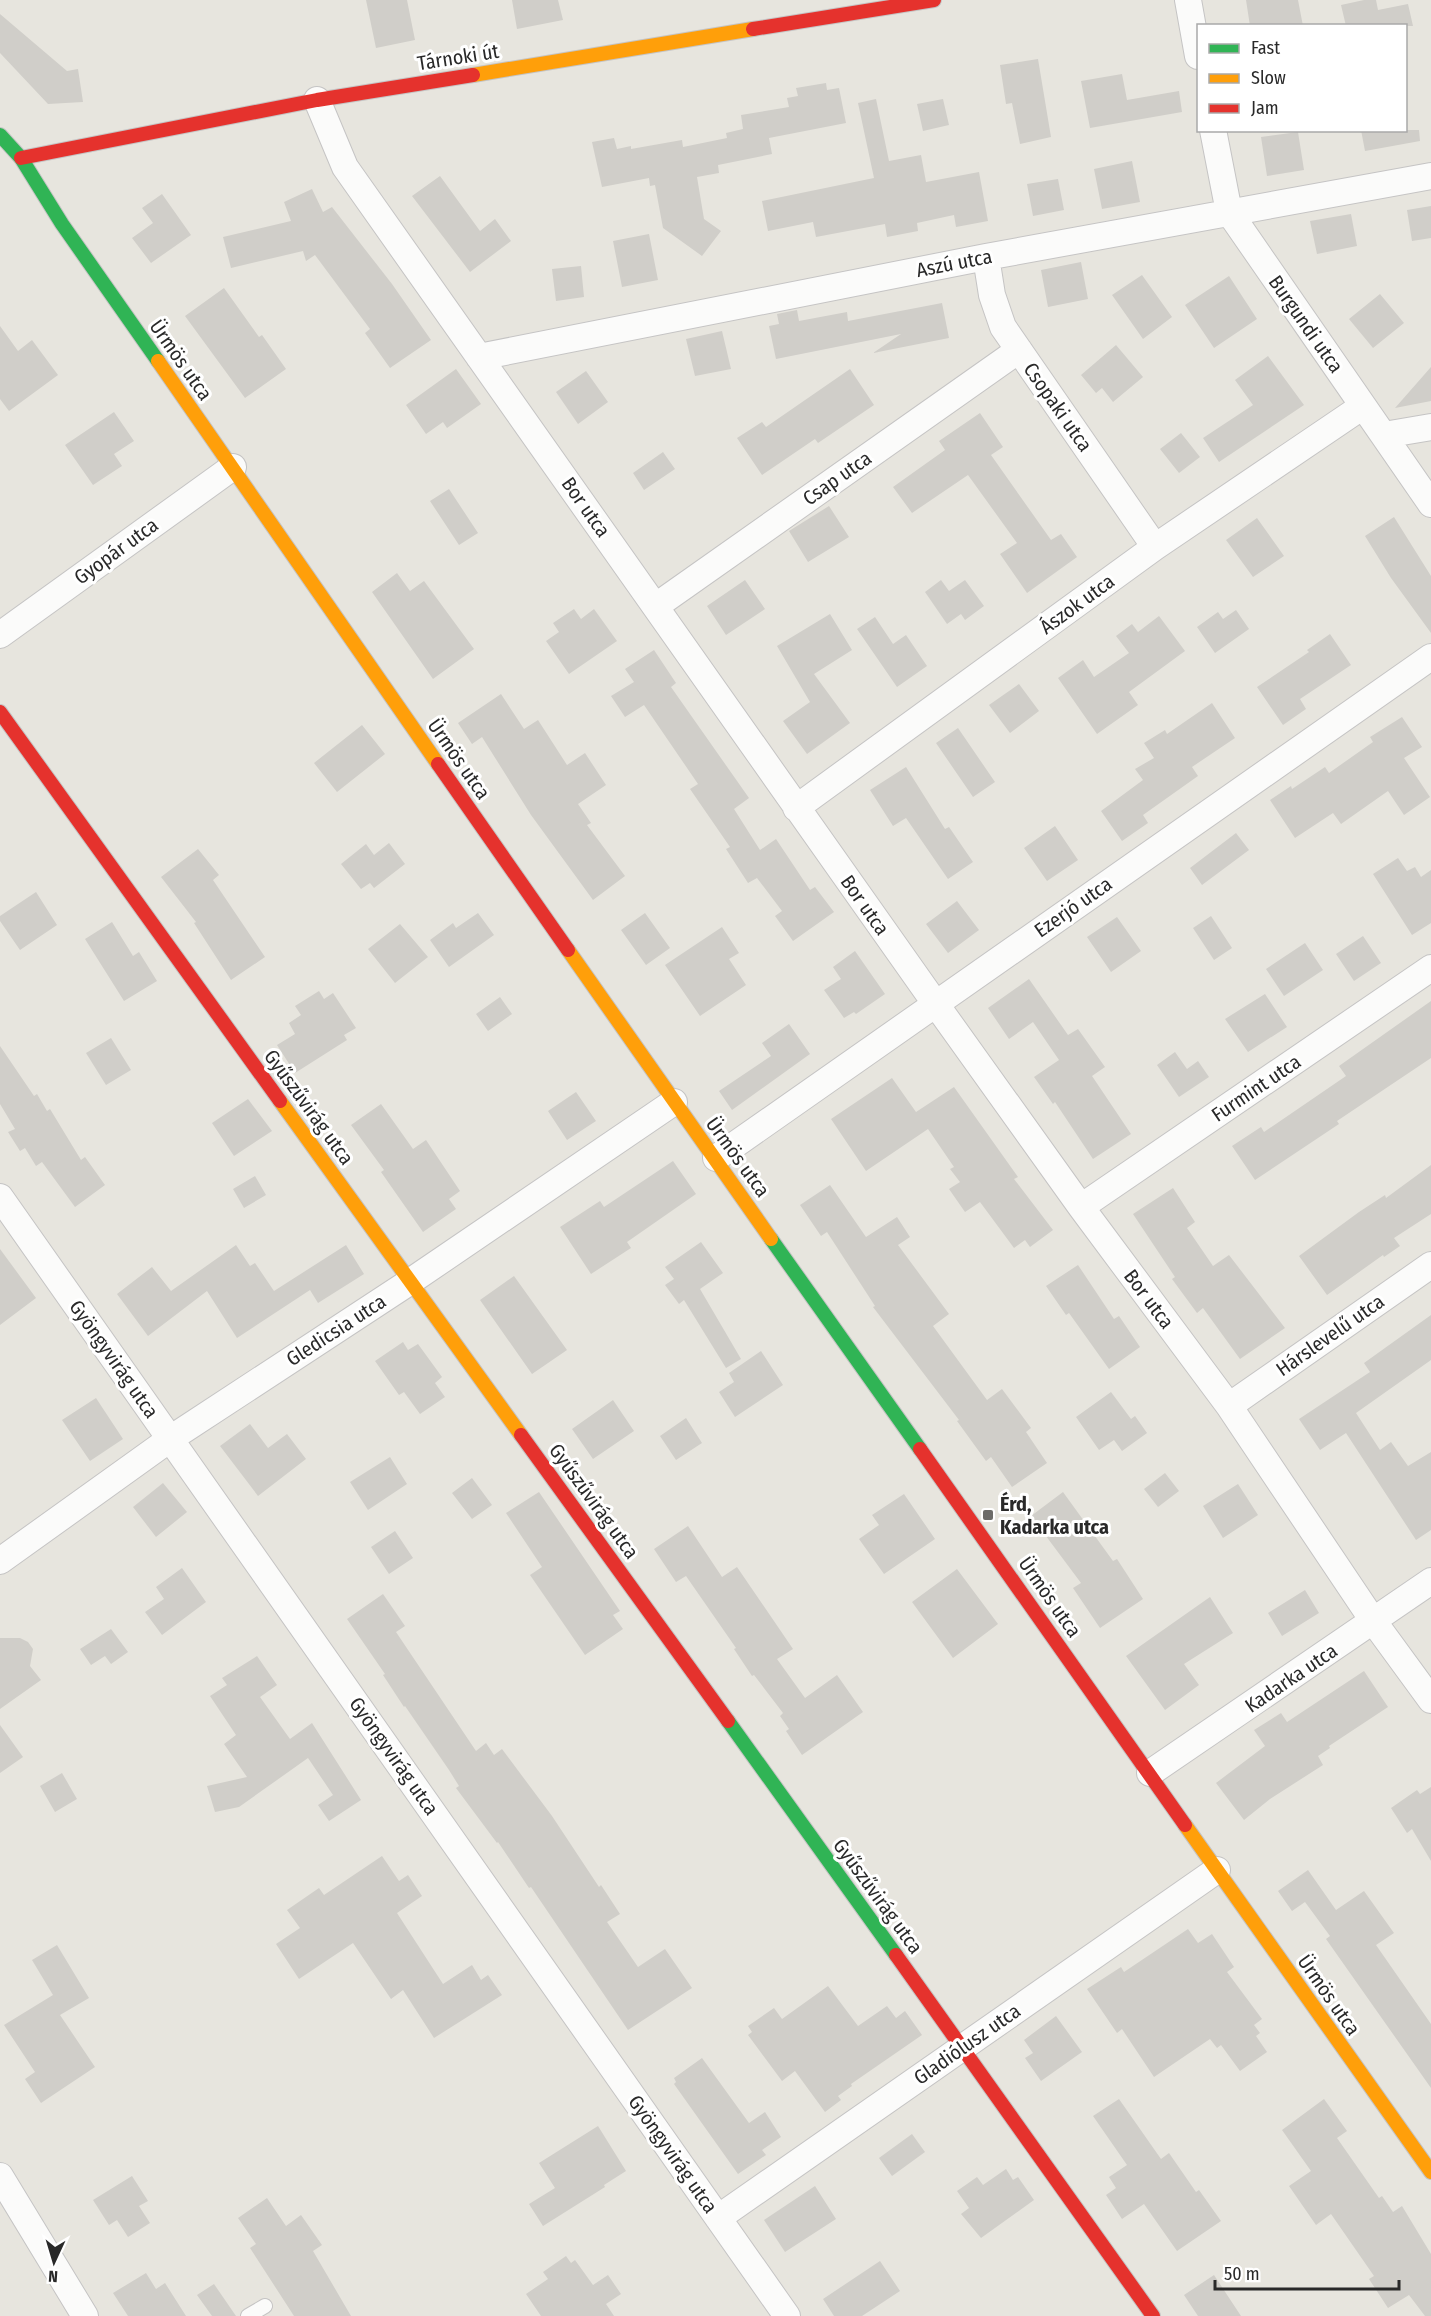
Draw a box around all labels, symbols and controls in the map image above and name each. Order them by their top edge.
legend [1197,24,1407,132]
text: Fast [1251,37,1280,59]
street label: Tárnoki út [416,39,501,75]
text: Slow [1251,67,1286,89]
text: Jam [1251,97,1279,119]
street label: Aszú utca [914,244,994,282]
street label: Burgundi utca [1264,271,1348,377]
street label: Ürmös utca [145,315,217,405]
street label: Csopaki utca [1019,358,1097,456]
street label: Csap utca [798,446,876,510]
street label: Bor utca [557,472,615,542]
street label: Gyopár utca [69,513,163,589]
street label: Ászok utca [1035,569,1119,639]
street label: Ürmös utca [423,714,495,804]
street label: Bor utca [836,870,894,940]
street label: Ezerjó utca [1030,872,1116,942]
street label: Gyűszűvirág utca [259,1045,359,1169]
street label: Furmint utca [1207,1049,1305,1127]
street label: Ürmös utca [701,1112,775,1202]
street label: Bor utca [1119,1265,1179,1333]
street label: Gledicsia utca [282,1289,390,1371]
street label: Hárslevelű utca [1271,1289,1389,1381]
street label: Gyöngyvirág utca [64,1295,164,1423]
street label: Gyűszűvirág utca [544,1439,644,1563]
place label: Érd, Kadarka utca [1000,1491,1109,1539]
marker: Érd, Kadarka utca [981,1508,995,1522]
street label: Ürmös utca [1014,1552,1086,1642]
street label: Kadarka utca [1240,1638,1342,1718]
street label: Gyöngyvirág utca [344,1692,444,1820]
street label: Gyűszűvirág utca [828,1834,928,1958]
street label: Ürmös utca [1293,1950,1365,2040]
street label: Gladiólusz utca [909,1998,1025,2090]
street label: Gyöngyvirág utca [623,2090,723,2218]
north arrow [24,2232,84,2292]
scale bar [1215,2253,1400,2291]
text: 50 m [1224,2263,1260,2285]
text: N [48,2267,58,2286]

